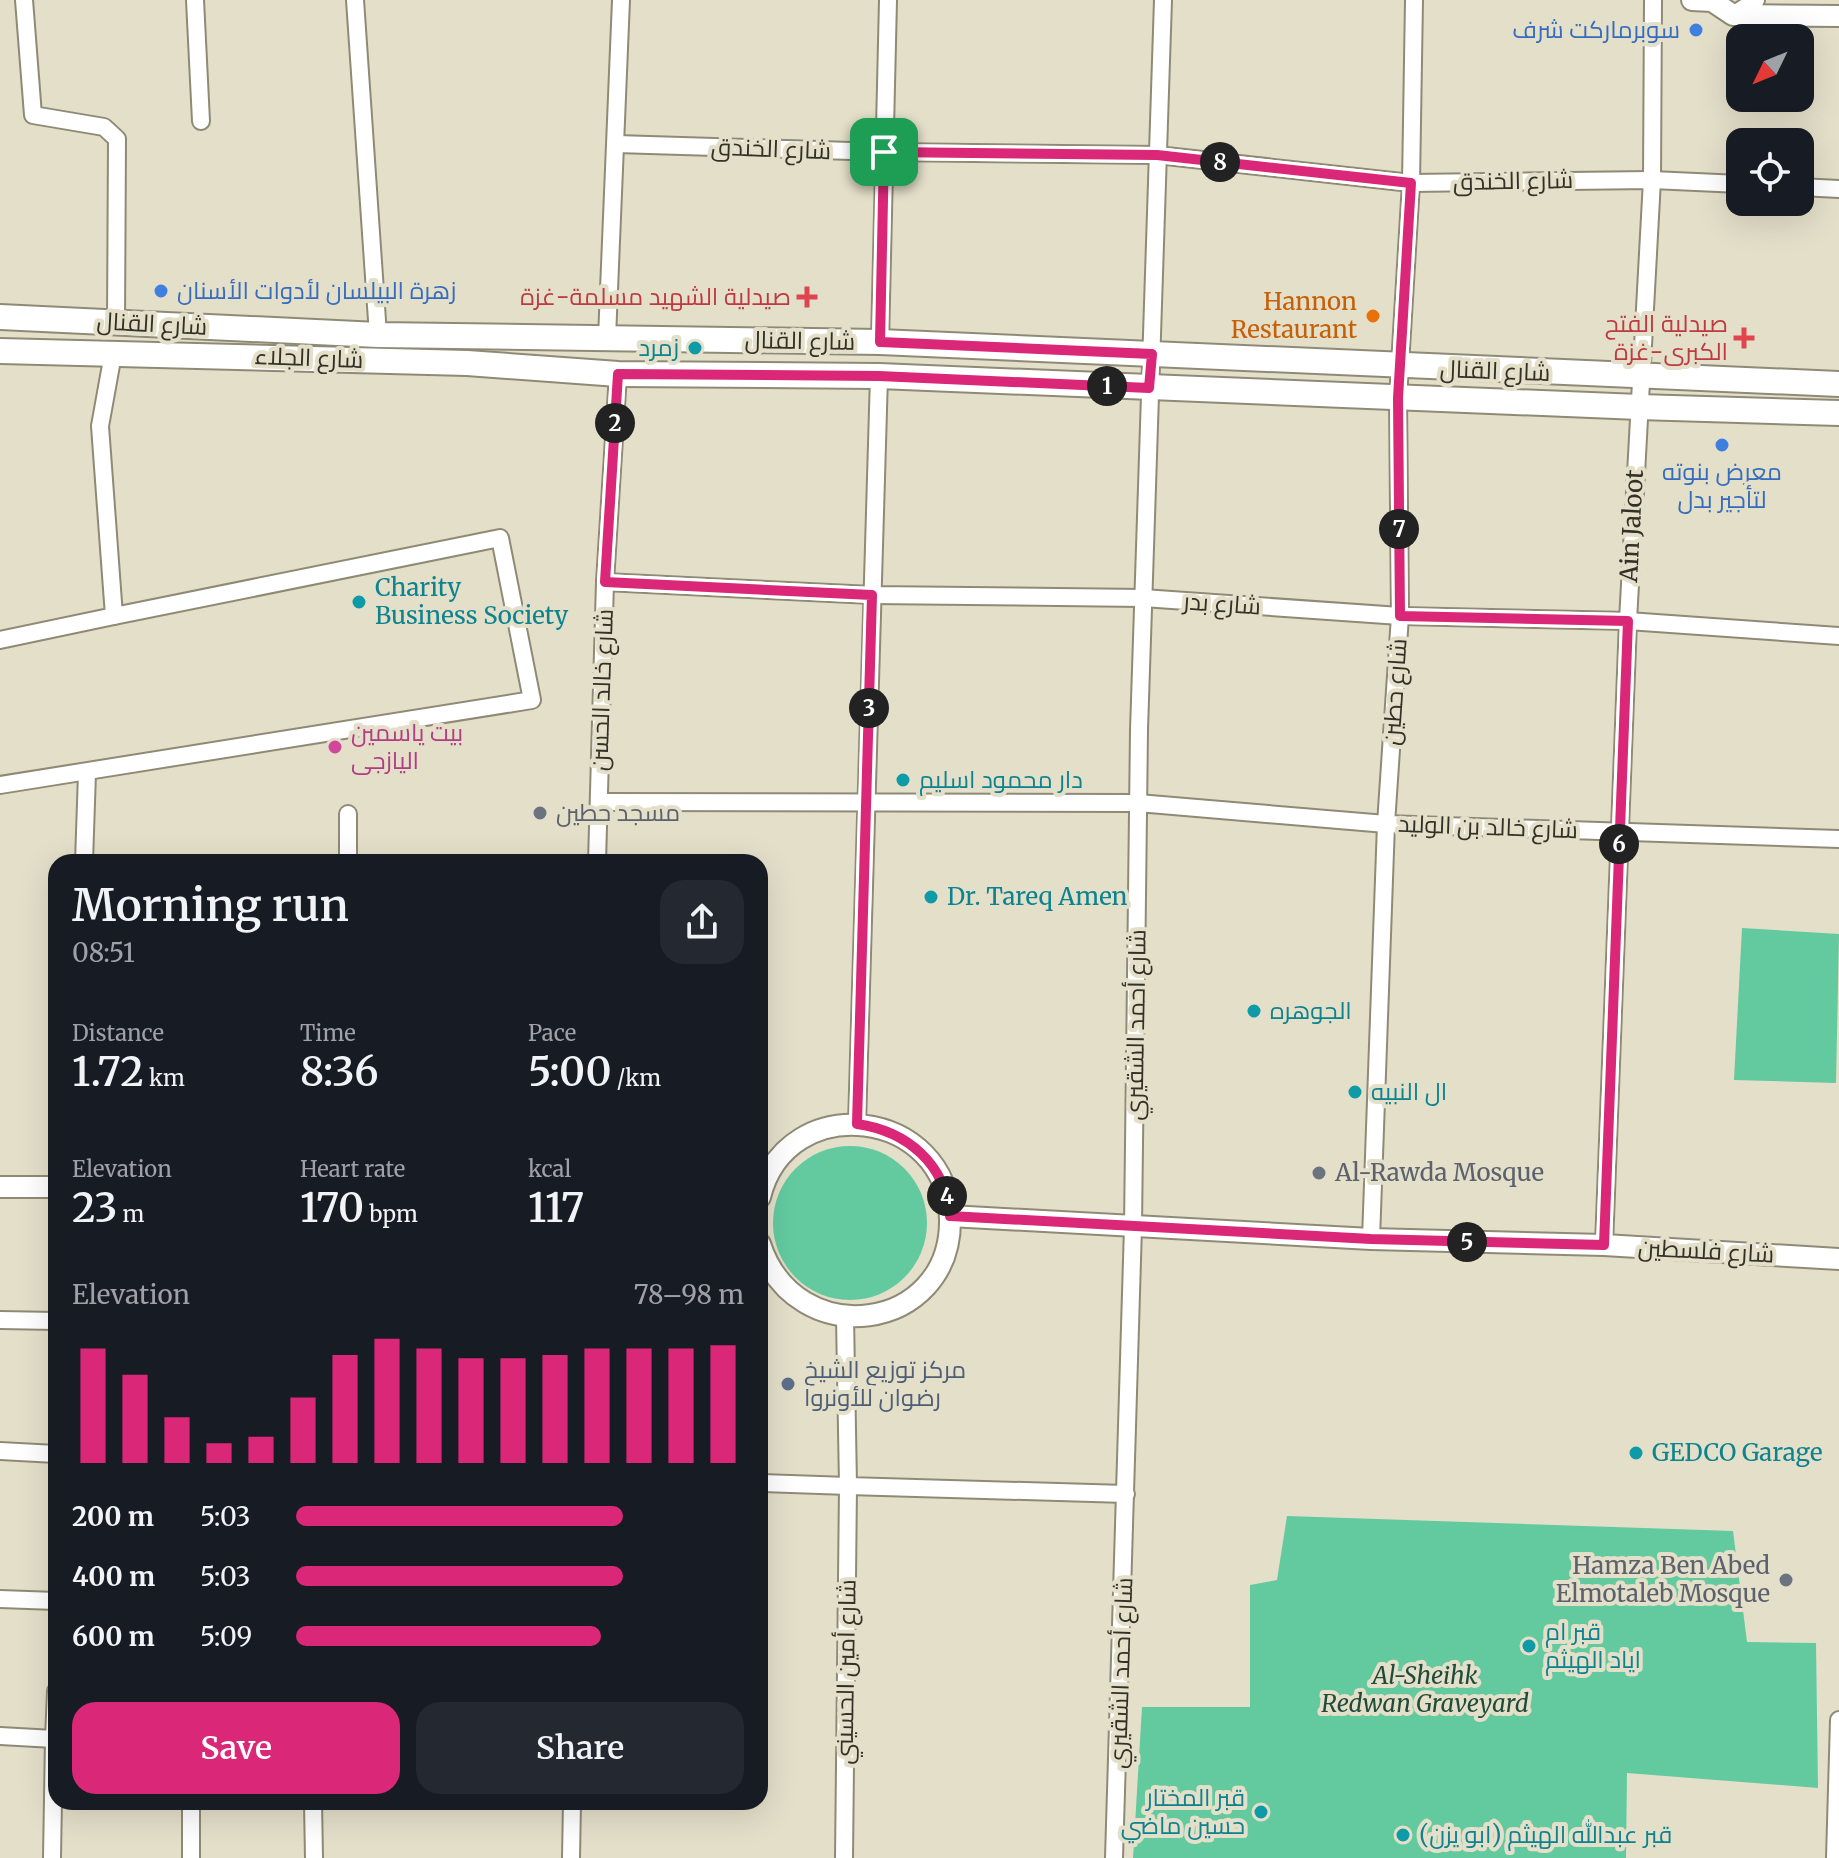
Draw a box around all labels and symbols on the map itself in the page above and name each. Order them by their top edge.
place label: سوبرماركت شرف [1512,14,1680,45]
marker: سوبرماركت شرف [1687,21,1705,39]
north arrow [1726,24,1814,112]
pin [850,118,918,186]
street label: شارع الخندق [710,131,832,167]
pin: 8 [1200,142,1240,182]
street label: شارع الخندق [1453,164,1573,198]
place label: زهرة البيلسان لأدوات الأسنان [177,275,456,306]
place label: صيدلية الشهيد مسلمة-غزة [520,281,791,312]
marker: زهرة البيلسان لأدوات الأسنان [152,282,170,300]
place label: Hannon Restaurant [1231,286,1358,345]
marker: صيدلية الشهيد مسلمة-غزة [798,288,816,306]
street label: شارع القنال [96,305,208,343]
marker: Hannon Restaurant [1364,307,1382,325]
place label: صيدلية الفتح الكبرى-غزة [1605,308,1728,367]
street label: شارع القنال [744,324,856,358]
marker: صيدلية الفتح الكبرى-غزة [1735,329,1753,347]
place label: زمرد [638,332,679,363]
marker: زمرد [686,339,704,357]
street label: شارع الجلاء [254,340,364,376]
street label: شارع القنال [1439,353,1551,389]
pin: 1 [1087,366,1127,406]
pin: 2 [595,403,635,443]
marker: معرض بنوته لتأجير بدل [1713,436,1731,454]
place label: معرض بنوته لتأجير بدل [1662,456,1782,515]
street label: Ain Jaloot [1613,468,1650,584]
pin: 7 [1379,509,1419,549]
place label: Charity Business Society [375,572,568,631]
street label: شارع بدر [1180,585,1262,623]
marker: Charity Business Society [350,593,368,611]
street label: شارع خالد الحسن [583,608,621,772]
street label: شارع حطين [1375,637,1415,747]
pin: 3 [849,688,889,728]
place label: بيت ياسمين اليازجى [351,717,463,776]
marker: بيت ياسمين اليازجى [326,738,344,756]
place label: دار محمود اسليم [919,764,1083,796]
marker: دار محمود اسليم [894,771,912,789]
place label: مسجد حطين [556,797,680,828]
marker: مسجد حطين [531,804,549,822]
street label: شارع خالد بن الوليد [1397,808,1579,846]
pin: 6 [1599,824,1639,864]
place label: Dr. Tareq Amen [947,881,1128,912]
marker: Dr. Tareq Amen [922,888,940,906]
street label: شارع أحمد الشقيري [1118,929,1156,1121]
place label: الجوهره [1270,995,1352,1026]
marker: الجوهره [1245,1002,1263,1020]
place label: ال النبيه [1371,1076,1447,1107]
marker: ال النبيه [1346,1083,1364,1101]
place label: Al-Rawda Mosque [1334,1157,1544,1188]
marker: Al-Rawda Mosque [1310,1164,1328,1182]
pin: 4 [927,1176,967,1216]
pin: 5 [1447,1222,1487,1262]
street label: شارع فلسطين [1637,1231,1775,1271]
place label: مركز توزيع الشيخ رضوان للأونروا [804,1354,966,1413]
marker: مركز توزيع الشيخ رضوان للأونروا [779,1375,797,1393]
place label: GEDCO Garage [1652,1437,1822,1468]
marker: GEDCO Garage [1627,1444,1645,1462]
place label: Hamza Ben Abed Elmotaleb Mosque [1556,1550,1770,1609]
marker: Hamza Ben Abed Elmotaleb Mosque [1777,1571,1795,1589]
street label: شارع أحمد الشقيري [1102,1577,1142,1769]
street label: شارع أمين الحسيني [828,1579,867,1765]
place label: قبر ام اياد الهيثم [1545,1616,1641,1676]
marker: قبر ام اياد الهيثم [1520,1637,1538,1655]
park label: Al-Sheihk Redwan Graveyard [1321,1660,1529,1719]
place label: قبر المختار حسين ماضي [1121,1782,1245,1844]
marker: قبر المختار حسين ماضي [1252,1803,1270,1821]
place label: قبر عبدالله الهيثم (ابو يزن) [1419,1819,1672,1851]
marker: قبر عبدالله الهيثم (ابو يزن) [1394,1826,1412,1844]

